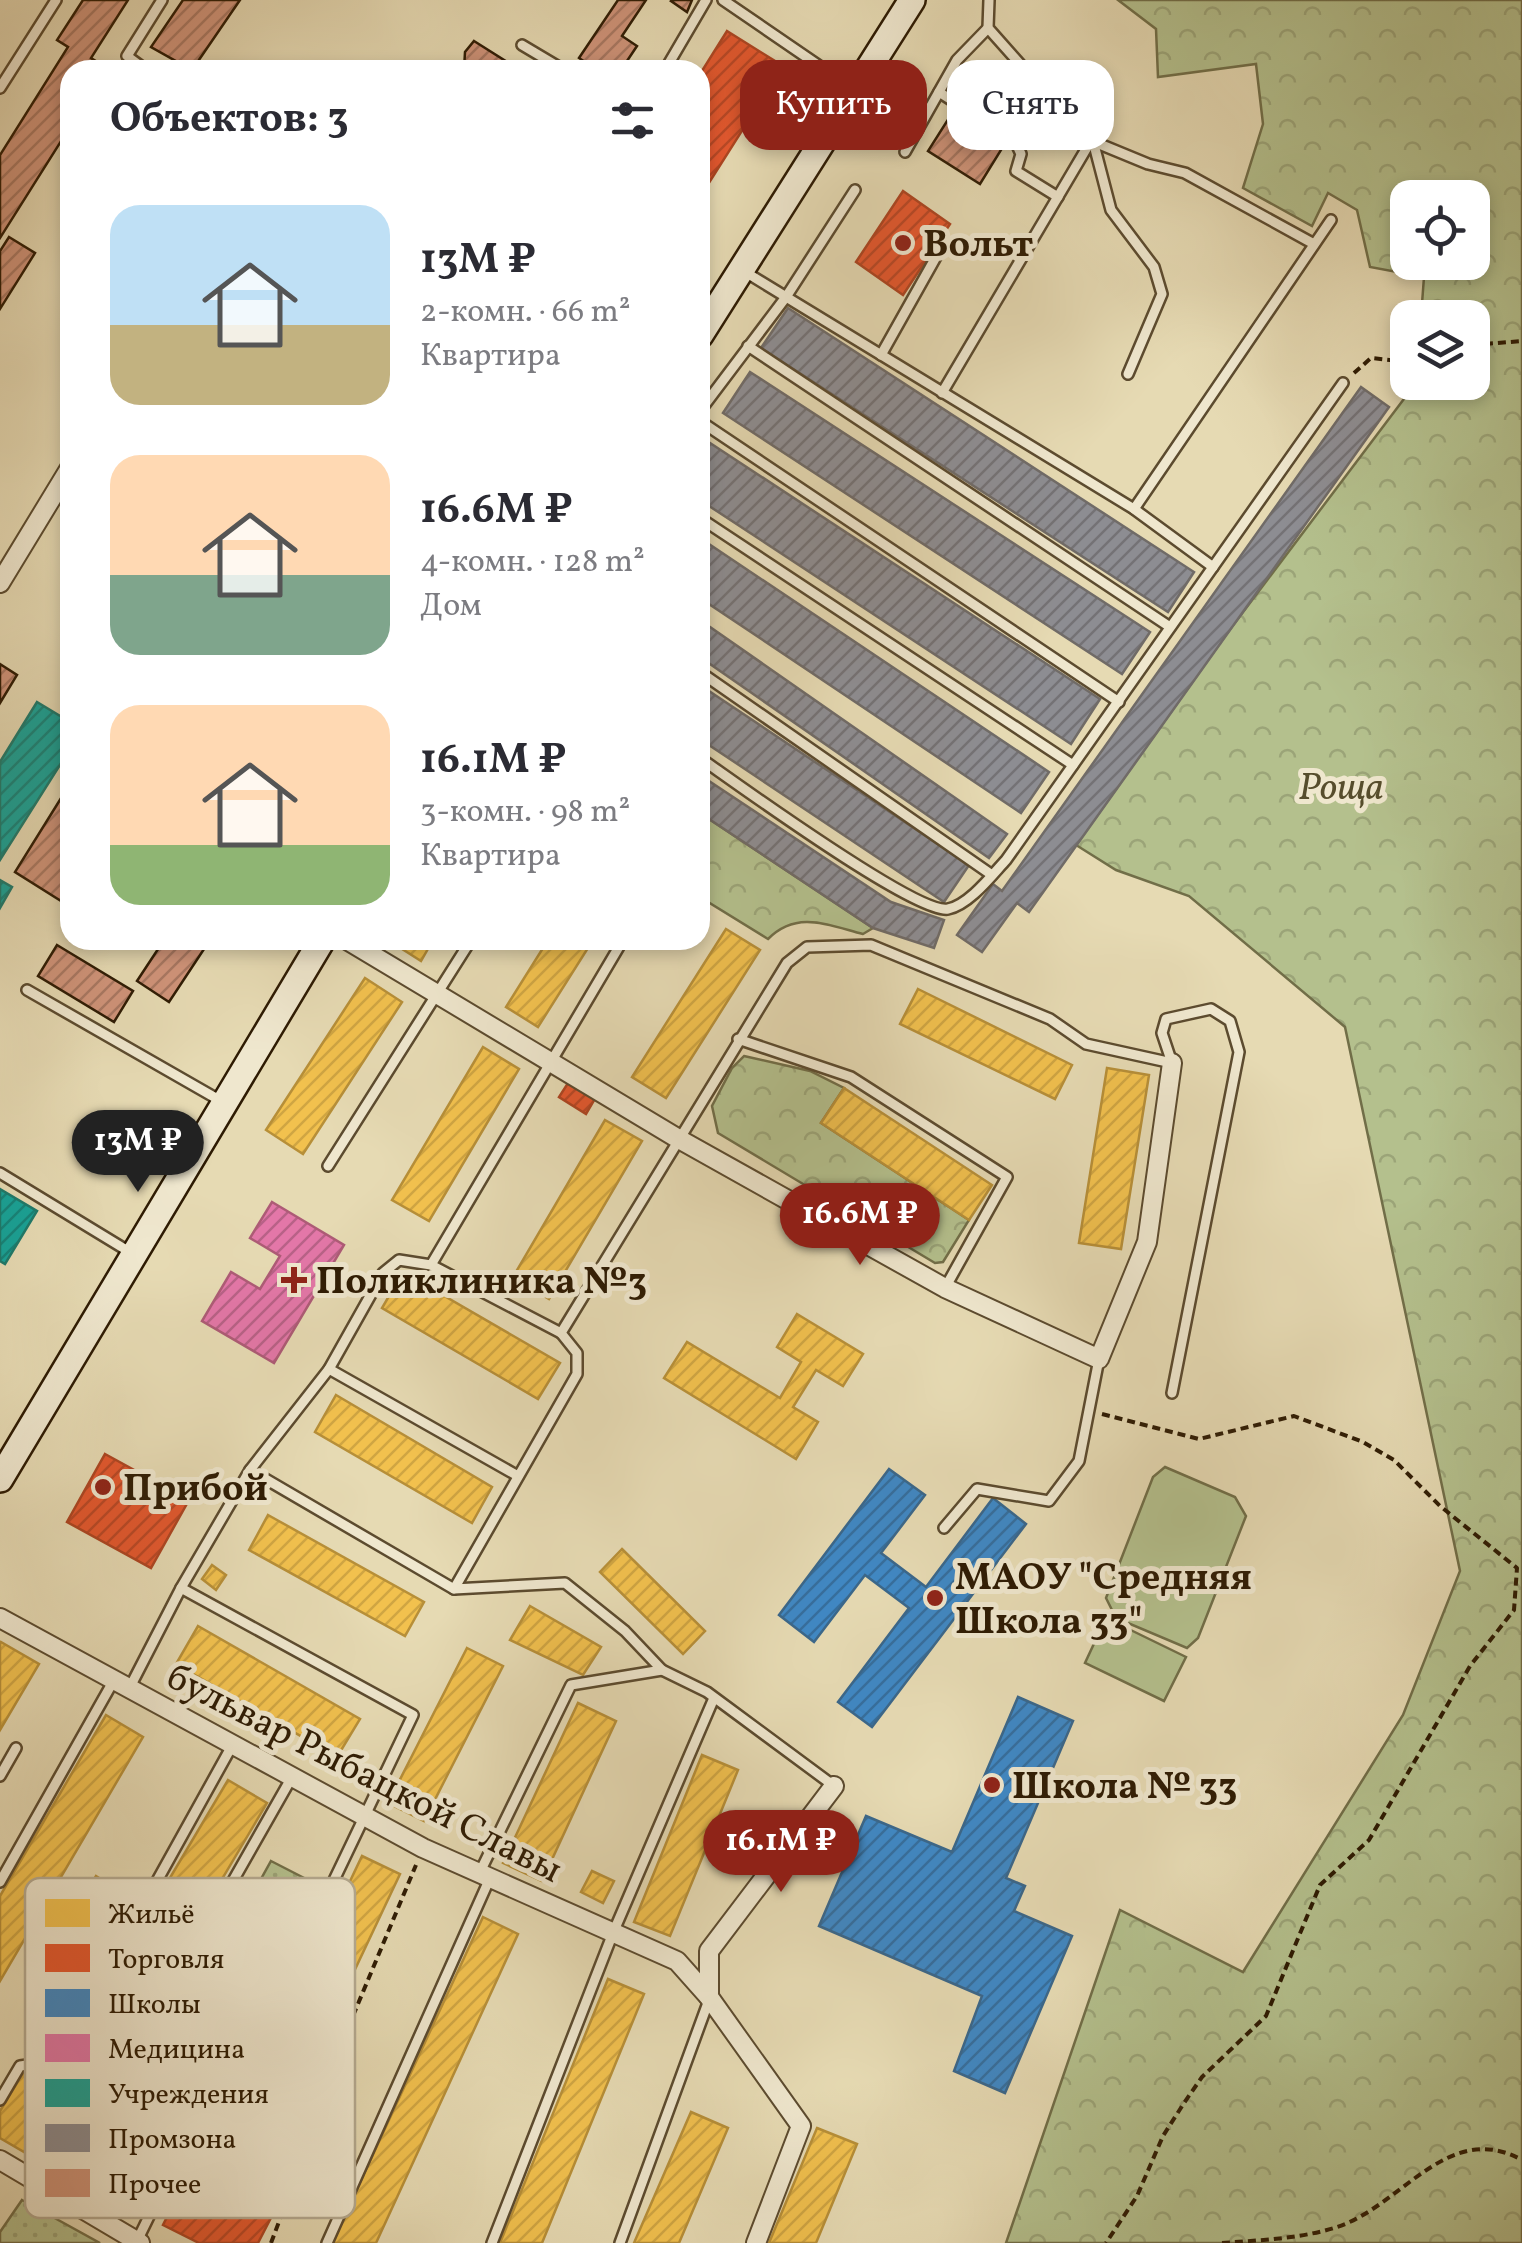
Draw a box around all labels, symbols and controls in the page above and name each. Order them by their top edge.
chip: Купить [740,60,927,150]
chip: Снять [947,60,1114,150]
text: Объектов: 3 [110,91,349,150]
icon: filters [605,93,660,148]
map controls [1390,180,1490,400]
button: locate [1390,180,1490,280]
place label: Вольт [923,220,1033,273]
text: 13M ₽ [420,232,536,291]
marker: Вольт [892,232,914,254]
icon: home [190,245,310,365]
text: 2-комн. · 66 m² [420,291,631,335]
button: layers [1390,300,1490,400]
text: Квартира [420,335,561,379]
text: 16.6M ₽ [420,482,573,541]
icon: home [190,495,310,615]
text: 4-комн. · 128 m² [420,541,645,585]
text: Дом [420,585,482,629]
text: 16.1M ₽ [420,732,567,791]
icon: home [190,745,310,865]
park label: Роща [1298,763,1384,816]
text: 3-комн. · 98 m² [420,791,630,835]
text: Квартира [420,835,561,879]
pin: 13M ₽ [68,1110,208,1195]
text: 13M ₽ [94,1120,182,1164]
pin: 16.6M ₽ [768,1183,952,1268]
text: 16.6M ₽ [802,1193,918,1237]
place label: Поликлиника №3 [316,1257,647,1310]
marker: Поликлиника №3 [281,1267,307,1293]
place label: Прибой [123,1464,268,1517]
marker: Прибой [92,1476,114,1498]
place label: МАОУ "Средняя Школа 33" [955,1553,1252,1650]
marker: МАОУ "Средняя Школа 33" [924,1587,946,1609]
street label: бульвар Рыбацкой Славы [156,1652,570,1898]
place label: Школа № 33 [1012,1762,1237,1815]
marker: Школа № 33 [981,1774,1003,1796]
pin: 16.1M ₽ [689,1810,873,1895]
text: 16.1M ₽ [725,1820,837,1864]
legend [25,1878,355,2218]
text: Жильё [108,1896,194,1935]
text: Торговля [108,1941,224,1980]
text: Школы [108,1986,201,2025]
text: Медицина [108,2031,245,2070]
text: Учреждения [108,2076,269,2115]
text: Промзона [108,2121,237,2160]
text: Прочее [108,2166,201,2205]

